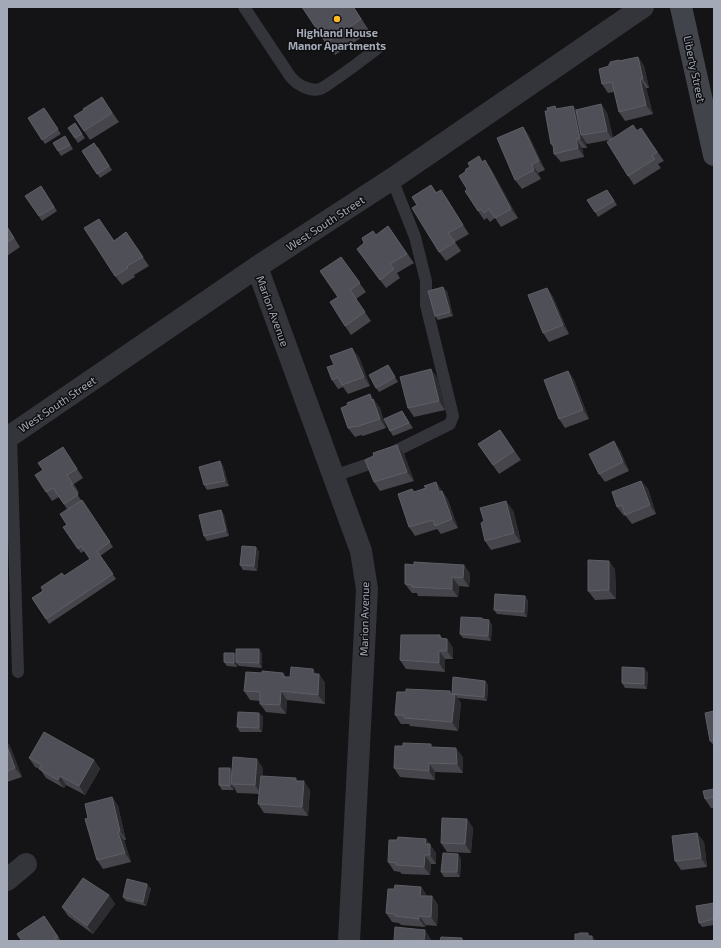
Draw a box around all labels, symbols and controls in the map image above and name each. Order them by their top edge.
marker: Highland House Manor Apartments [332,14,342,24]
place label: Highland House Manor Apartments [288,26,386,52]
street label: Liberty Street [682,35,708,103]
street label: West South Street [283,193,367,253]
street label: Marion Avenue [254,274,292,348]
street label: West South Street [16,373,98,435]
street label: Marion Avenue [357,582,371,656]

